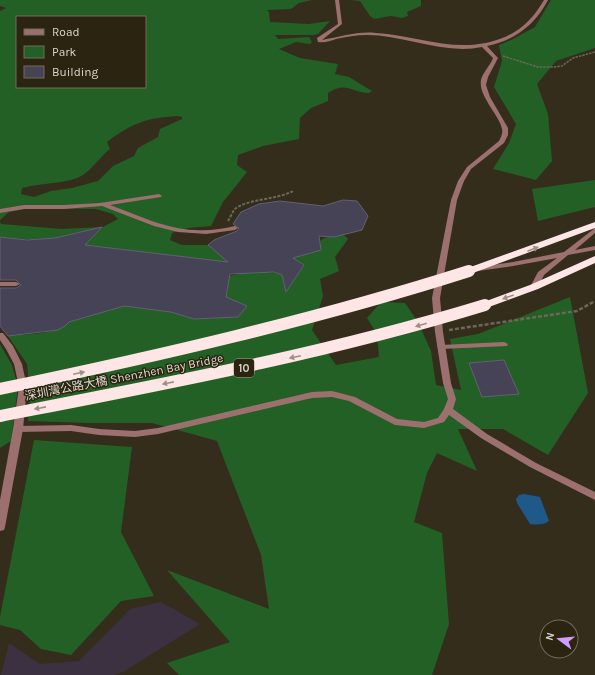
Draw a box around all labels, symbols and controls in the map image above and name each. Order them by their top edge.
legend [16,16,146,88]
text: Road [52,25,80,39]
text: Park [52,45,77,59]
text: Building [52,65,99,79]
one-way arrow [527,245,539,251]
one-way arrow [501,294,513,300]
one-way arrow [415,322,427,328]
street label: 深圳灣公路大橋 Shenzhen Bay Bridge [24,351,224,403]
one-way arrow [289,354,301,360]
road number: 10 [234,359,254,377]
one-way arrow [73,369,85,375]
one-way arrow [161,380,174,386]
one-way arrow [34,405,46,411]
north arrow [539,619,579,659]
text: N [543,631,557,642]

